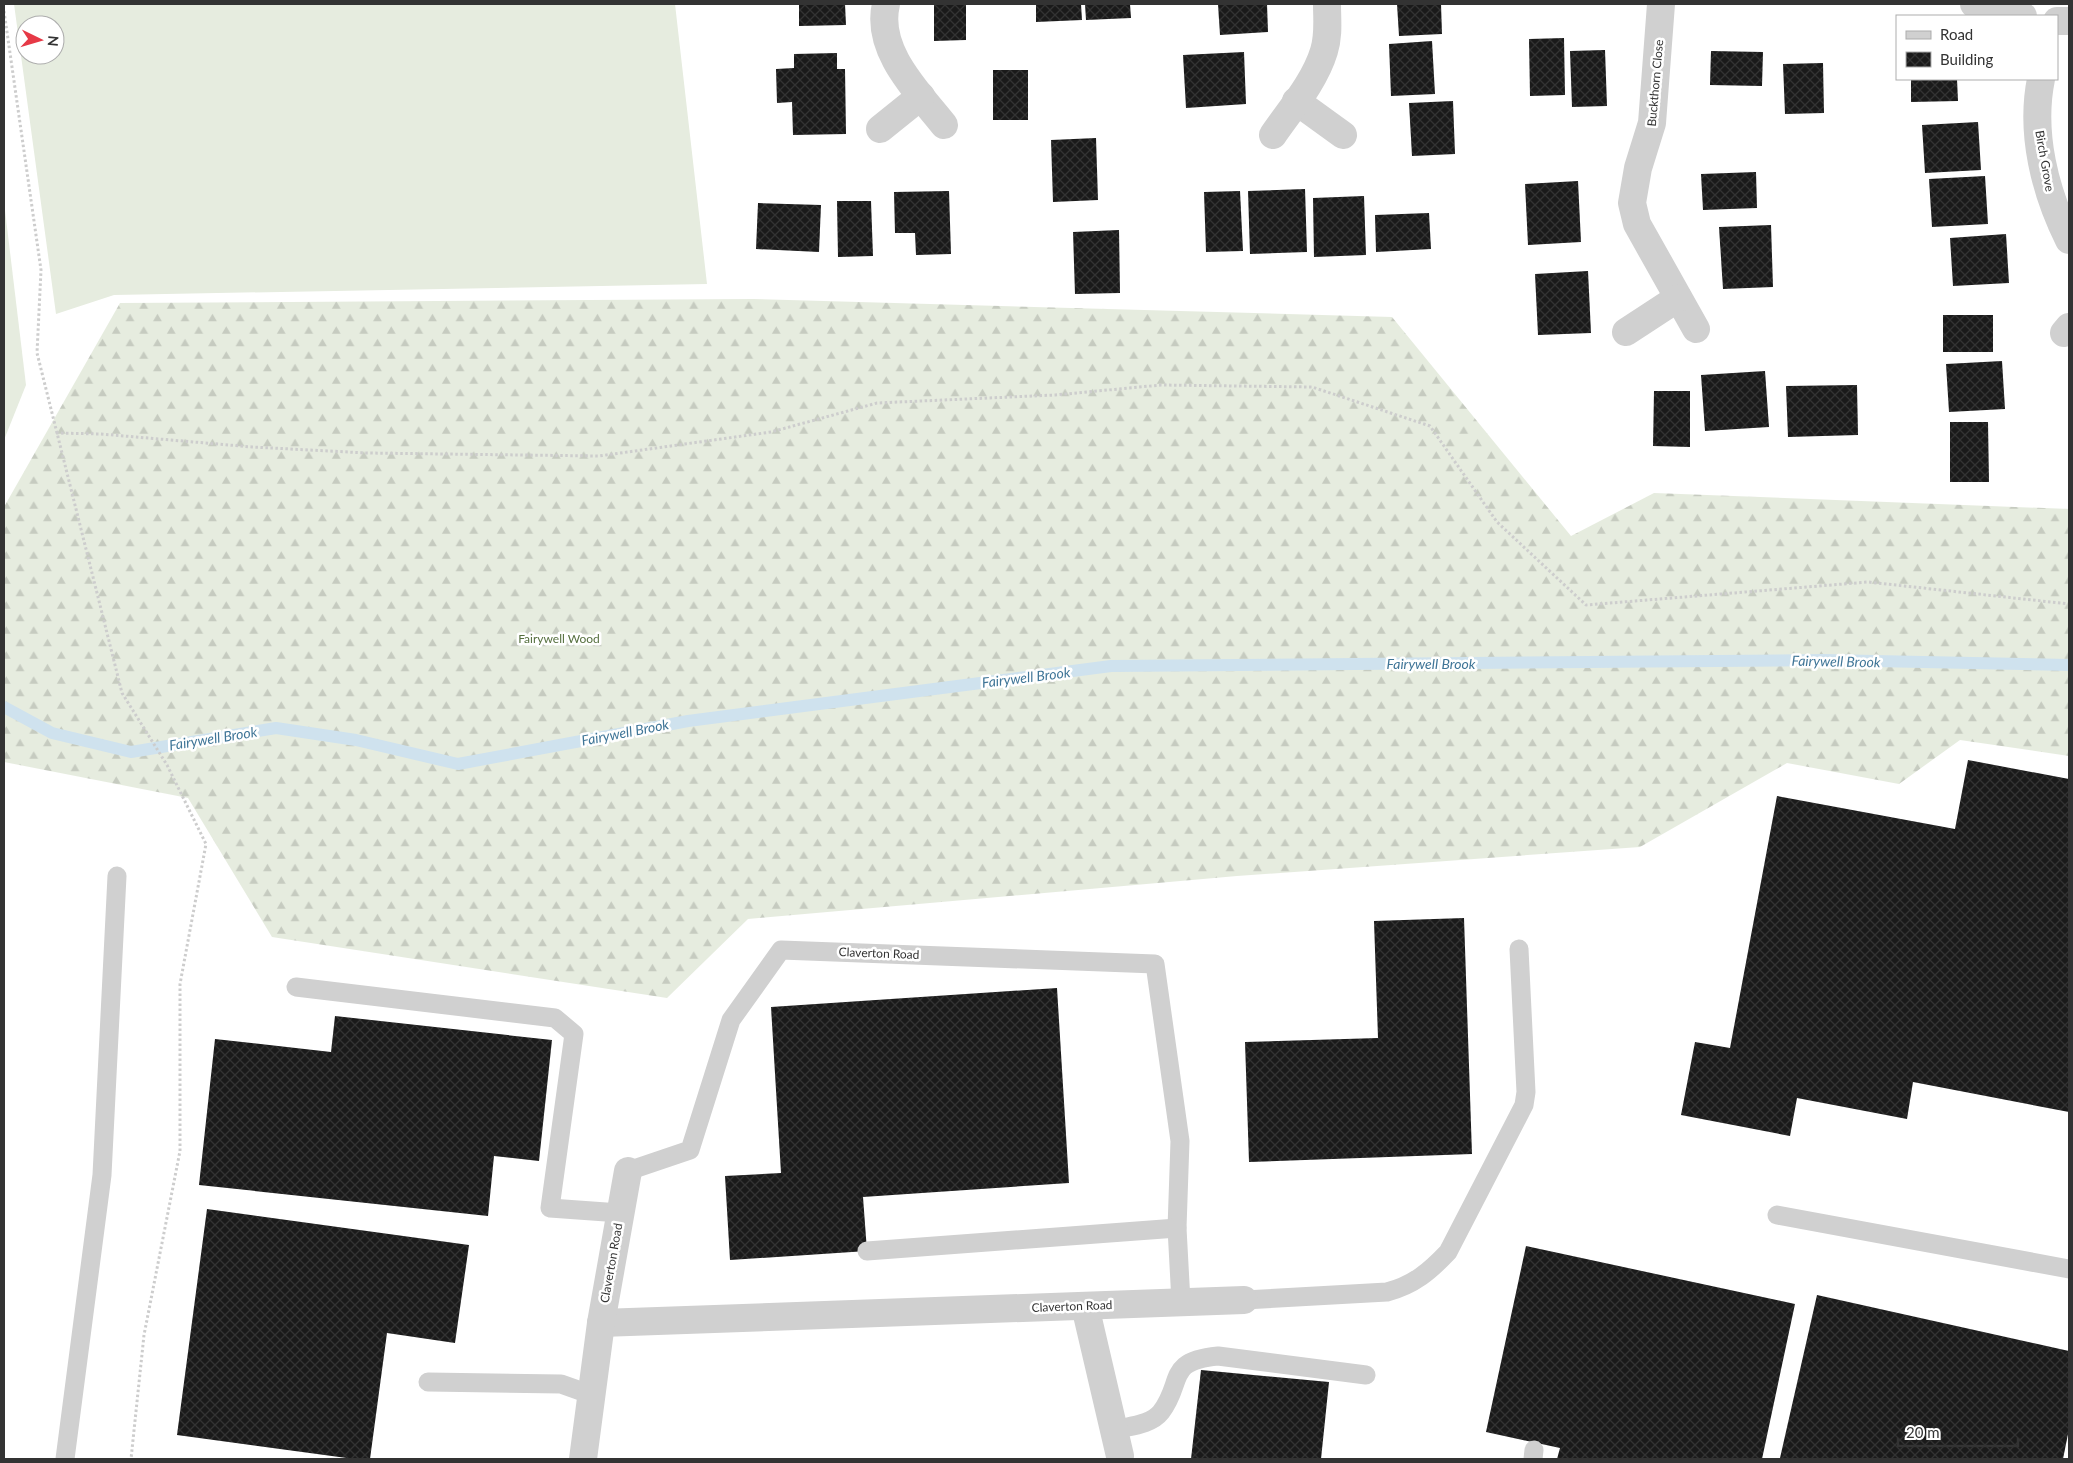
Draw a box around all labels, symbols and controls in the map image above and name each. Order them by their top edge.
north arrow [15,15,65,65]
legend [1896,15,2058,80]
text: Road [1940,25,1973,43]
text: N [45,35,62,47]
street label: Buckthorn Close [1644,39,1666,127]
text: Building [1940,50,1993,68]
street label: Birch Grove [2032,129,2058,193]
park label: Fairywell Wood [518,631,600,646]
water label: Fairywell Brook [1791,652,1881,670]
water label: Fairywell Brook [1387,655,1476,672]
water label: Fairywell Brook [981,663,1071,691]
water label: Fairywell Brook [580,715,671,749]
water label: Fairywell Brook [168,723,259,753]
street label: Claverton Road [838,944,920,962]
street label: Claverton Road [597,1222,625,1304]
street label: Claverton Road [1031,1297,1113,1315]
scale bar [1898,1416,2018,1448]
text: 20 m [1906,1423,1940,1441]

